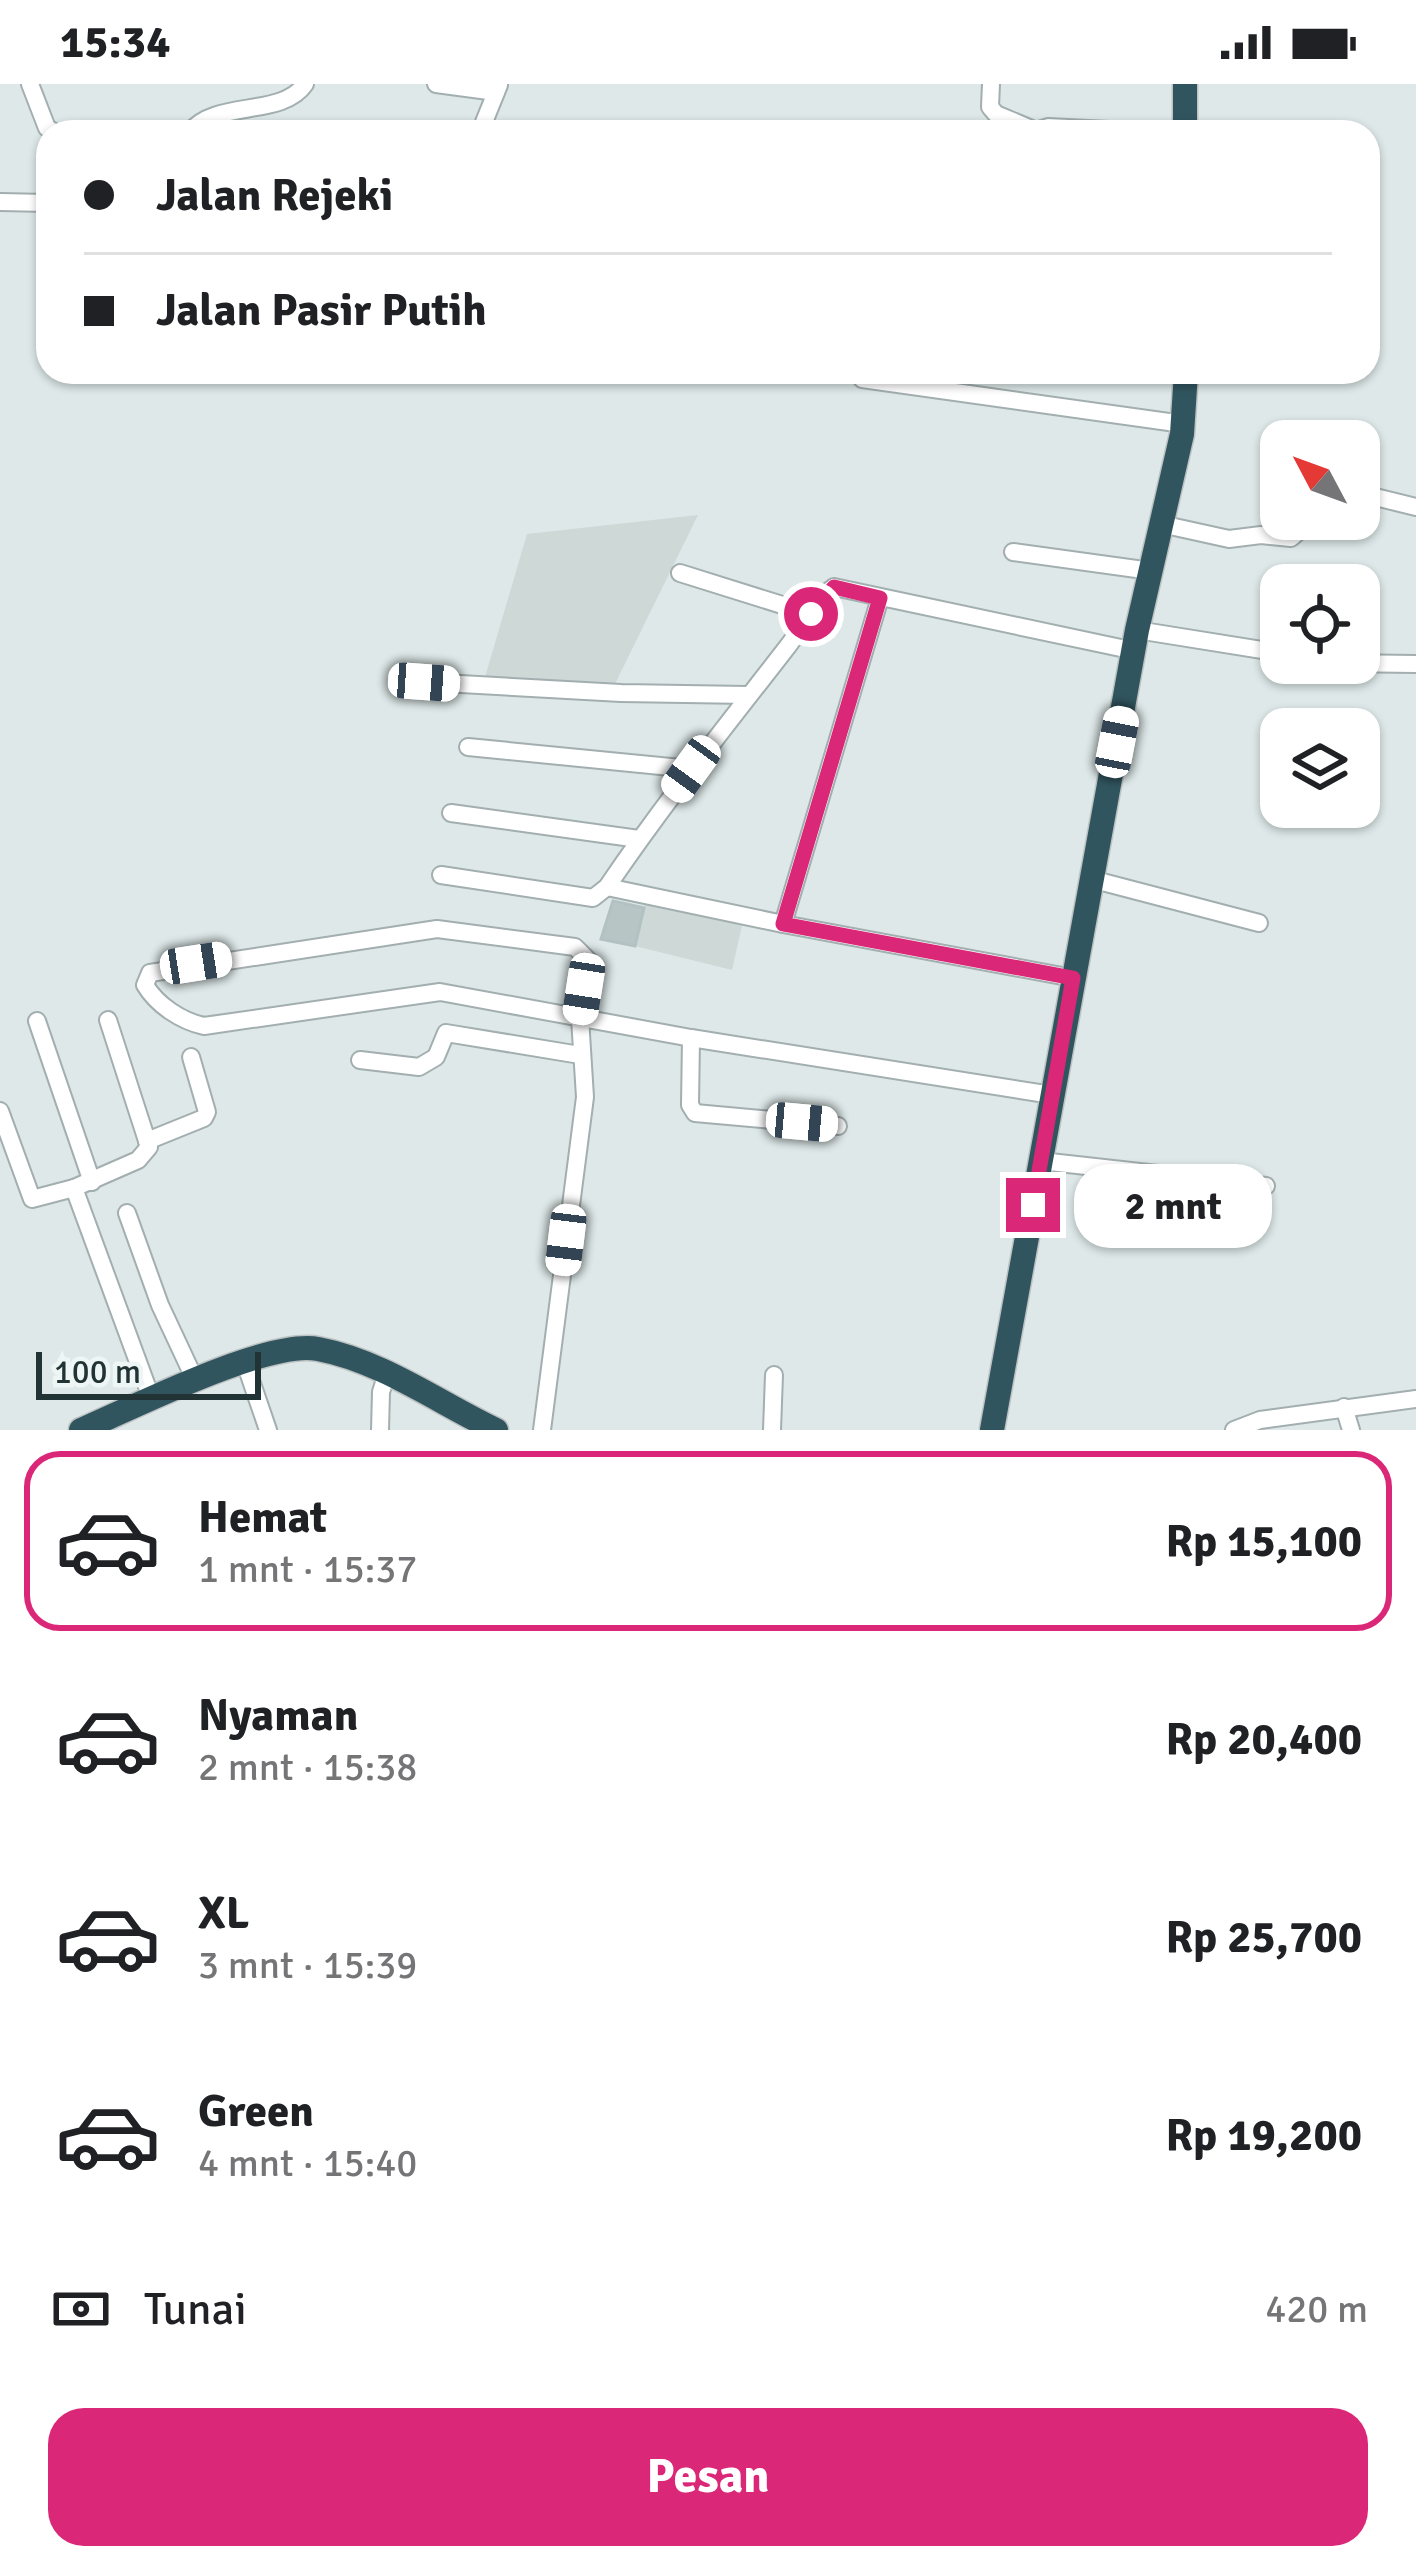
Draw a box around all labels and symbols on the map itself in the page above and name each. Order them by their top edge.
north arrow [1260,420,1380,540]
route start [784,587,838,641]
car [387,662,461,702]
car [1092,703,1142,781]
car [655,729,727,809]
car [158,940,234,986]
car [561,951,607,1027]
car [765,1101,839,1143]
callout: 2 mnt [1075,1163,1273,1247]
route end [1006,1178,1060,1232]
car [544,1202,588,1278]
scale bar [36,1346,261,1399]

